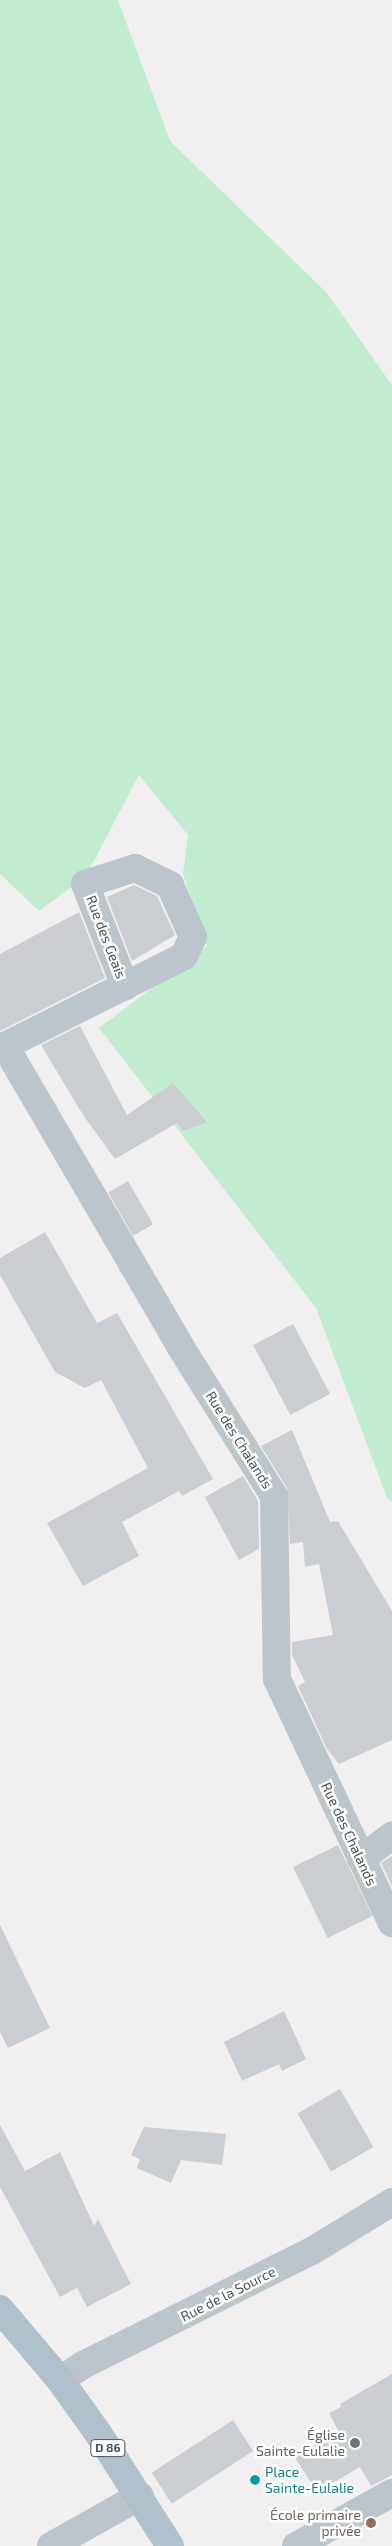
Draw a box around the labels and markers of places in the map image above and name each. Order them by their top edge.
place label: Église Sainte-Eulalie [256,2427,345,2460]
marker: Église Sainte-Eulalie [349,2437,361,2449]
place label: Place Sainte-Eulalie [265,2464,354,2496]
marker: Place Sainte-Eulalie [249,2474,261,2486]
place label: École primaire privée [270,2507,361,2540]
marker: École primaire privée [365,2517,377,2529]

